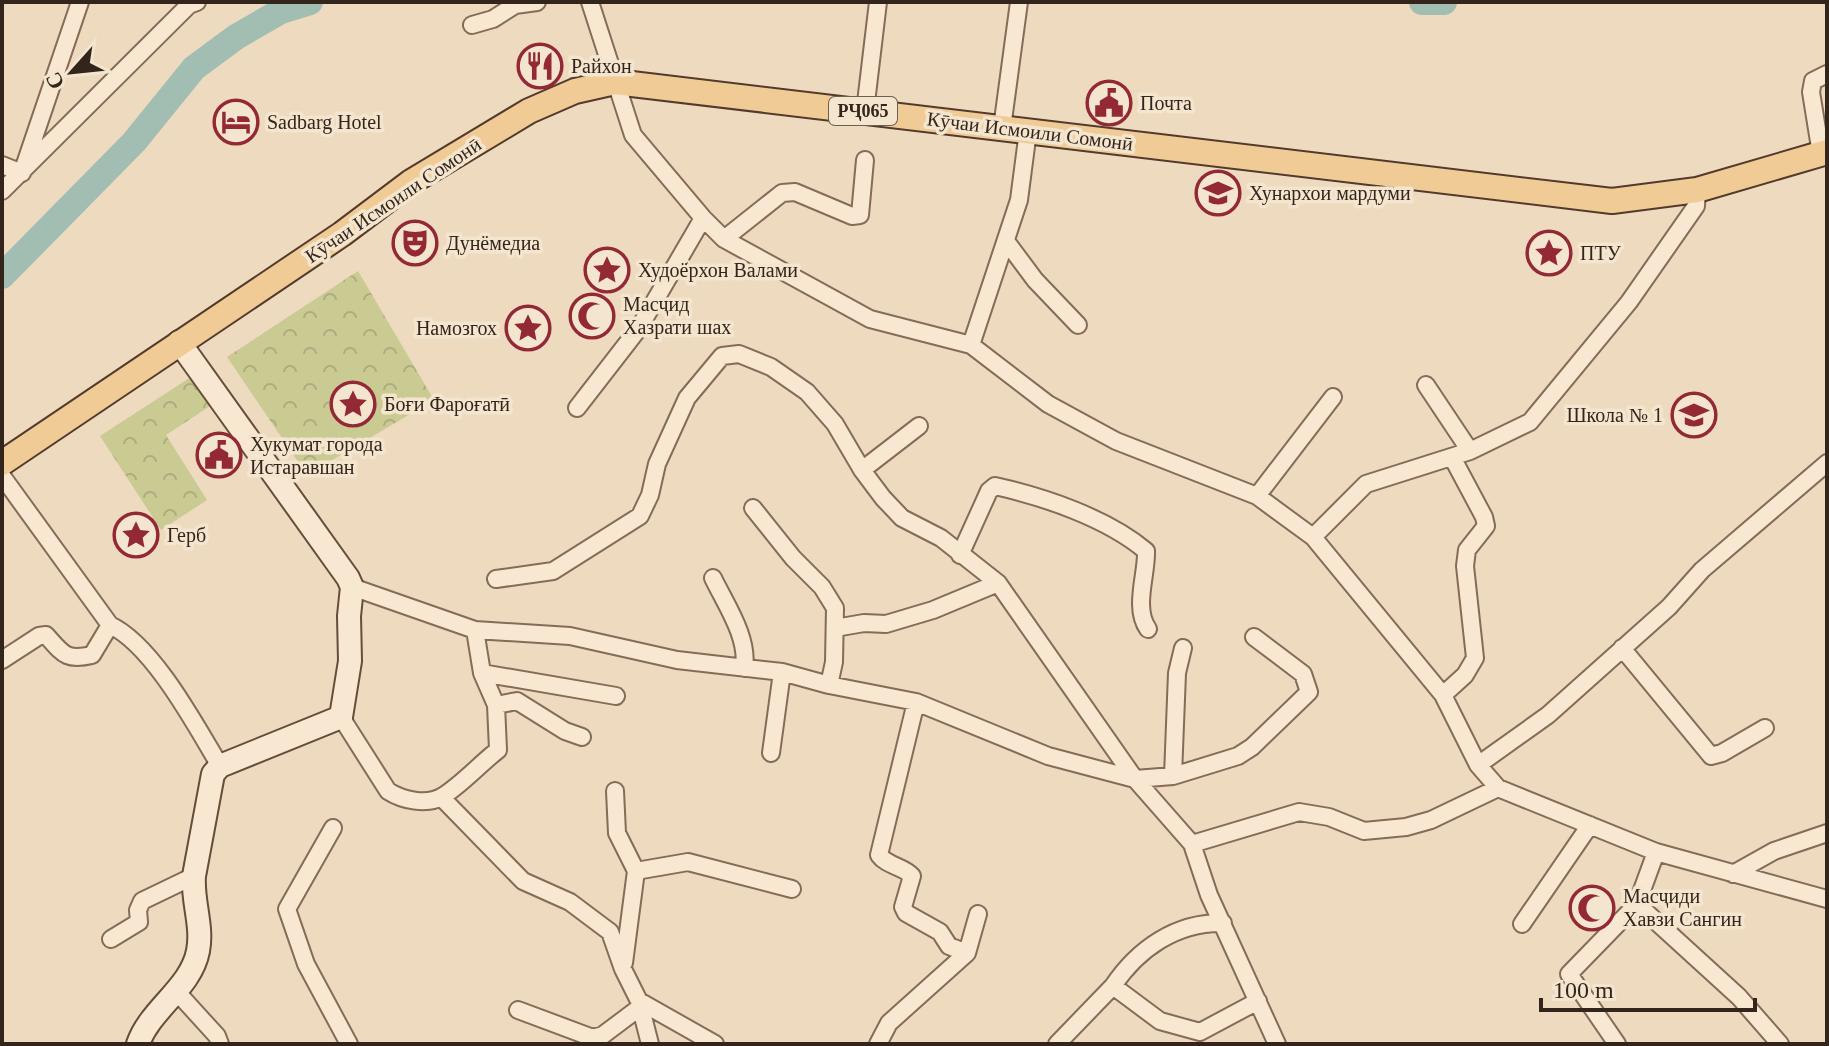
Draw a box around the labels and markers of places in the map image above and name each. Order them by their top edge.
restaurant icon: Райхон [516,42,564,90]
place label: Райхон [571,55,632,77]
public building icon: Почта [1085,79,1133,127]
place label: Почта [1140,92,1192,114]
hotel icon: Sadbarg Hotel [212,98,260,146]
place label: Sadbarg Hotel [267,111,382,134]
school or university icon: Хунархои мардуми [1194,169,1242,217]
place label: Хунархои мардуми [1249,182,1411,205]
theatre icon: Дунёмедиа [391,219,439,267]
place icon: ПТУ [1525,229,1573,277]
place label: Дунёмедиа [446,232,540,255]
place label: ПТУ [1580,242,1622,264]
place icon: Худоёрхон Валами [583,246,631,294]
place label: Худоёрхон Валами [638,259,798,282]
mosque icon: Масҷид Хазрати шах [568,292,616,340]
place label: Масҷид Хазрати шах [623,293,731,339]
place icon: Намозгох [504,304,552,352]
place label: Намозгох [416,317,497,339]
place icon: Боғи Фароғатӣ [329,380,377,428]
school or university icon: Школа № 1 [1670,391,1718,439]
place label: Боғи Фароғатӣ [384,393,510,416]
place label: Школа № 1 [1566,404,1663,426]
public building icon: Хукумат города Истаравшан [195,431,243,479]
place label: Хукумат города Истаравшан [250,433,383,479]
place icon: Герб [112,511,160,559]
place label: Герб [167,524,206,547]
mosque icon: Масҷиди Хавзи Сангин [1568,884,1616,932]
place label: Масҷиди Хавзи Сангин [1623,885,1742,930]

